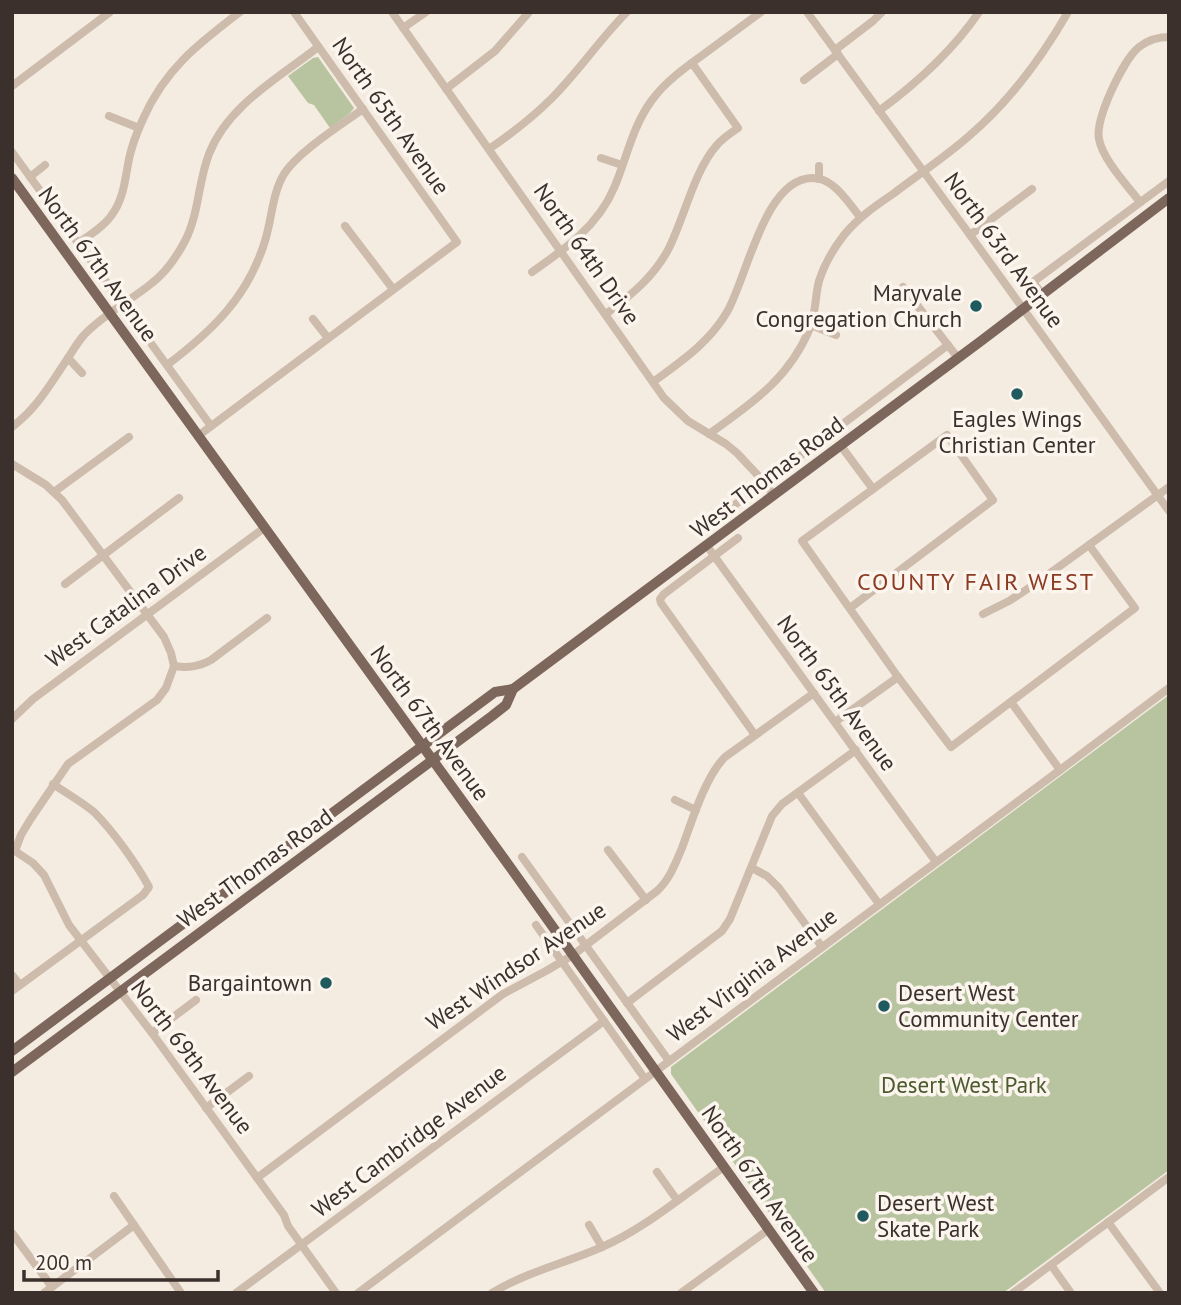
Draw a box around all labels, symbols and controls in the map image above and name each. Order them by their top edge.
street label: North 65th Avenue [326,31,456,200]
street label: North 63rd Avenue [938,166,1071,333]
street label: North 64th Drive [528,177,647,330]
street label: North 67th Avenue [32,180,164,347]
place label: Maryvale Congregation Church [756,278,962,333]
marker: Maryvale Congregation Church [968,298,984,314]
marker: Eagles Wings Christian Center [1009,386,1025,402]
place label: Eagles Wings Christian Center [938,404,1096,459]
street label: West Thomas Road [684,409,849,544]
street label: West Catalina Drive [40,538,212,674]
district label: COUNTY FAIR WEST [857,566,1095,597]
street label: North 65th Avenue [771,609,904,776]
street label: North 67th Avenue [364,639,496,806]
street label: West Thomas Road [171,802,338,934]
street label: West Windsor Avenue [420,895,611,1036]
street label: West Virginia Avenue [661,901,843,1048]
place label: Bargaintown [188,968,312,997]
street label: North 69th Avenue [125,974,260,1140]
marker: Bargaintown [318,975,334,991]
place label: Desert West Community Center [898,978,1079,1033]
marker: Desert West Community Center [876,998,892,1014]
street label: West Cambridge Avenue [306,1058,512,1223]
park label: Desert West Park [881,1070,1047,1099]
street label: North 67th Avenue [695,1100,825,1268]
place label: Desert West Skate Park [877,1188,995,1243]
marker: Desert West Skate Park [855,1208,871,1224]
scale bar [24,1238,219,1282]
text: 200 m [35,1249,92,1276]

